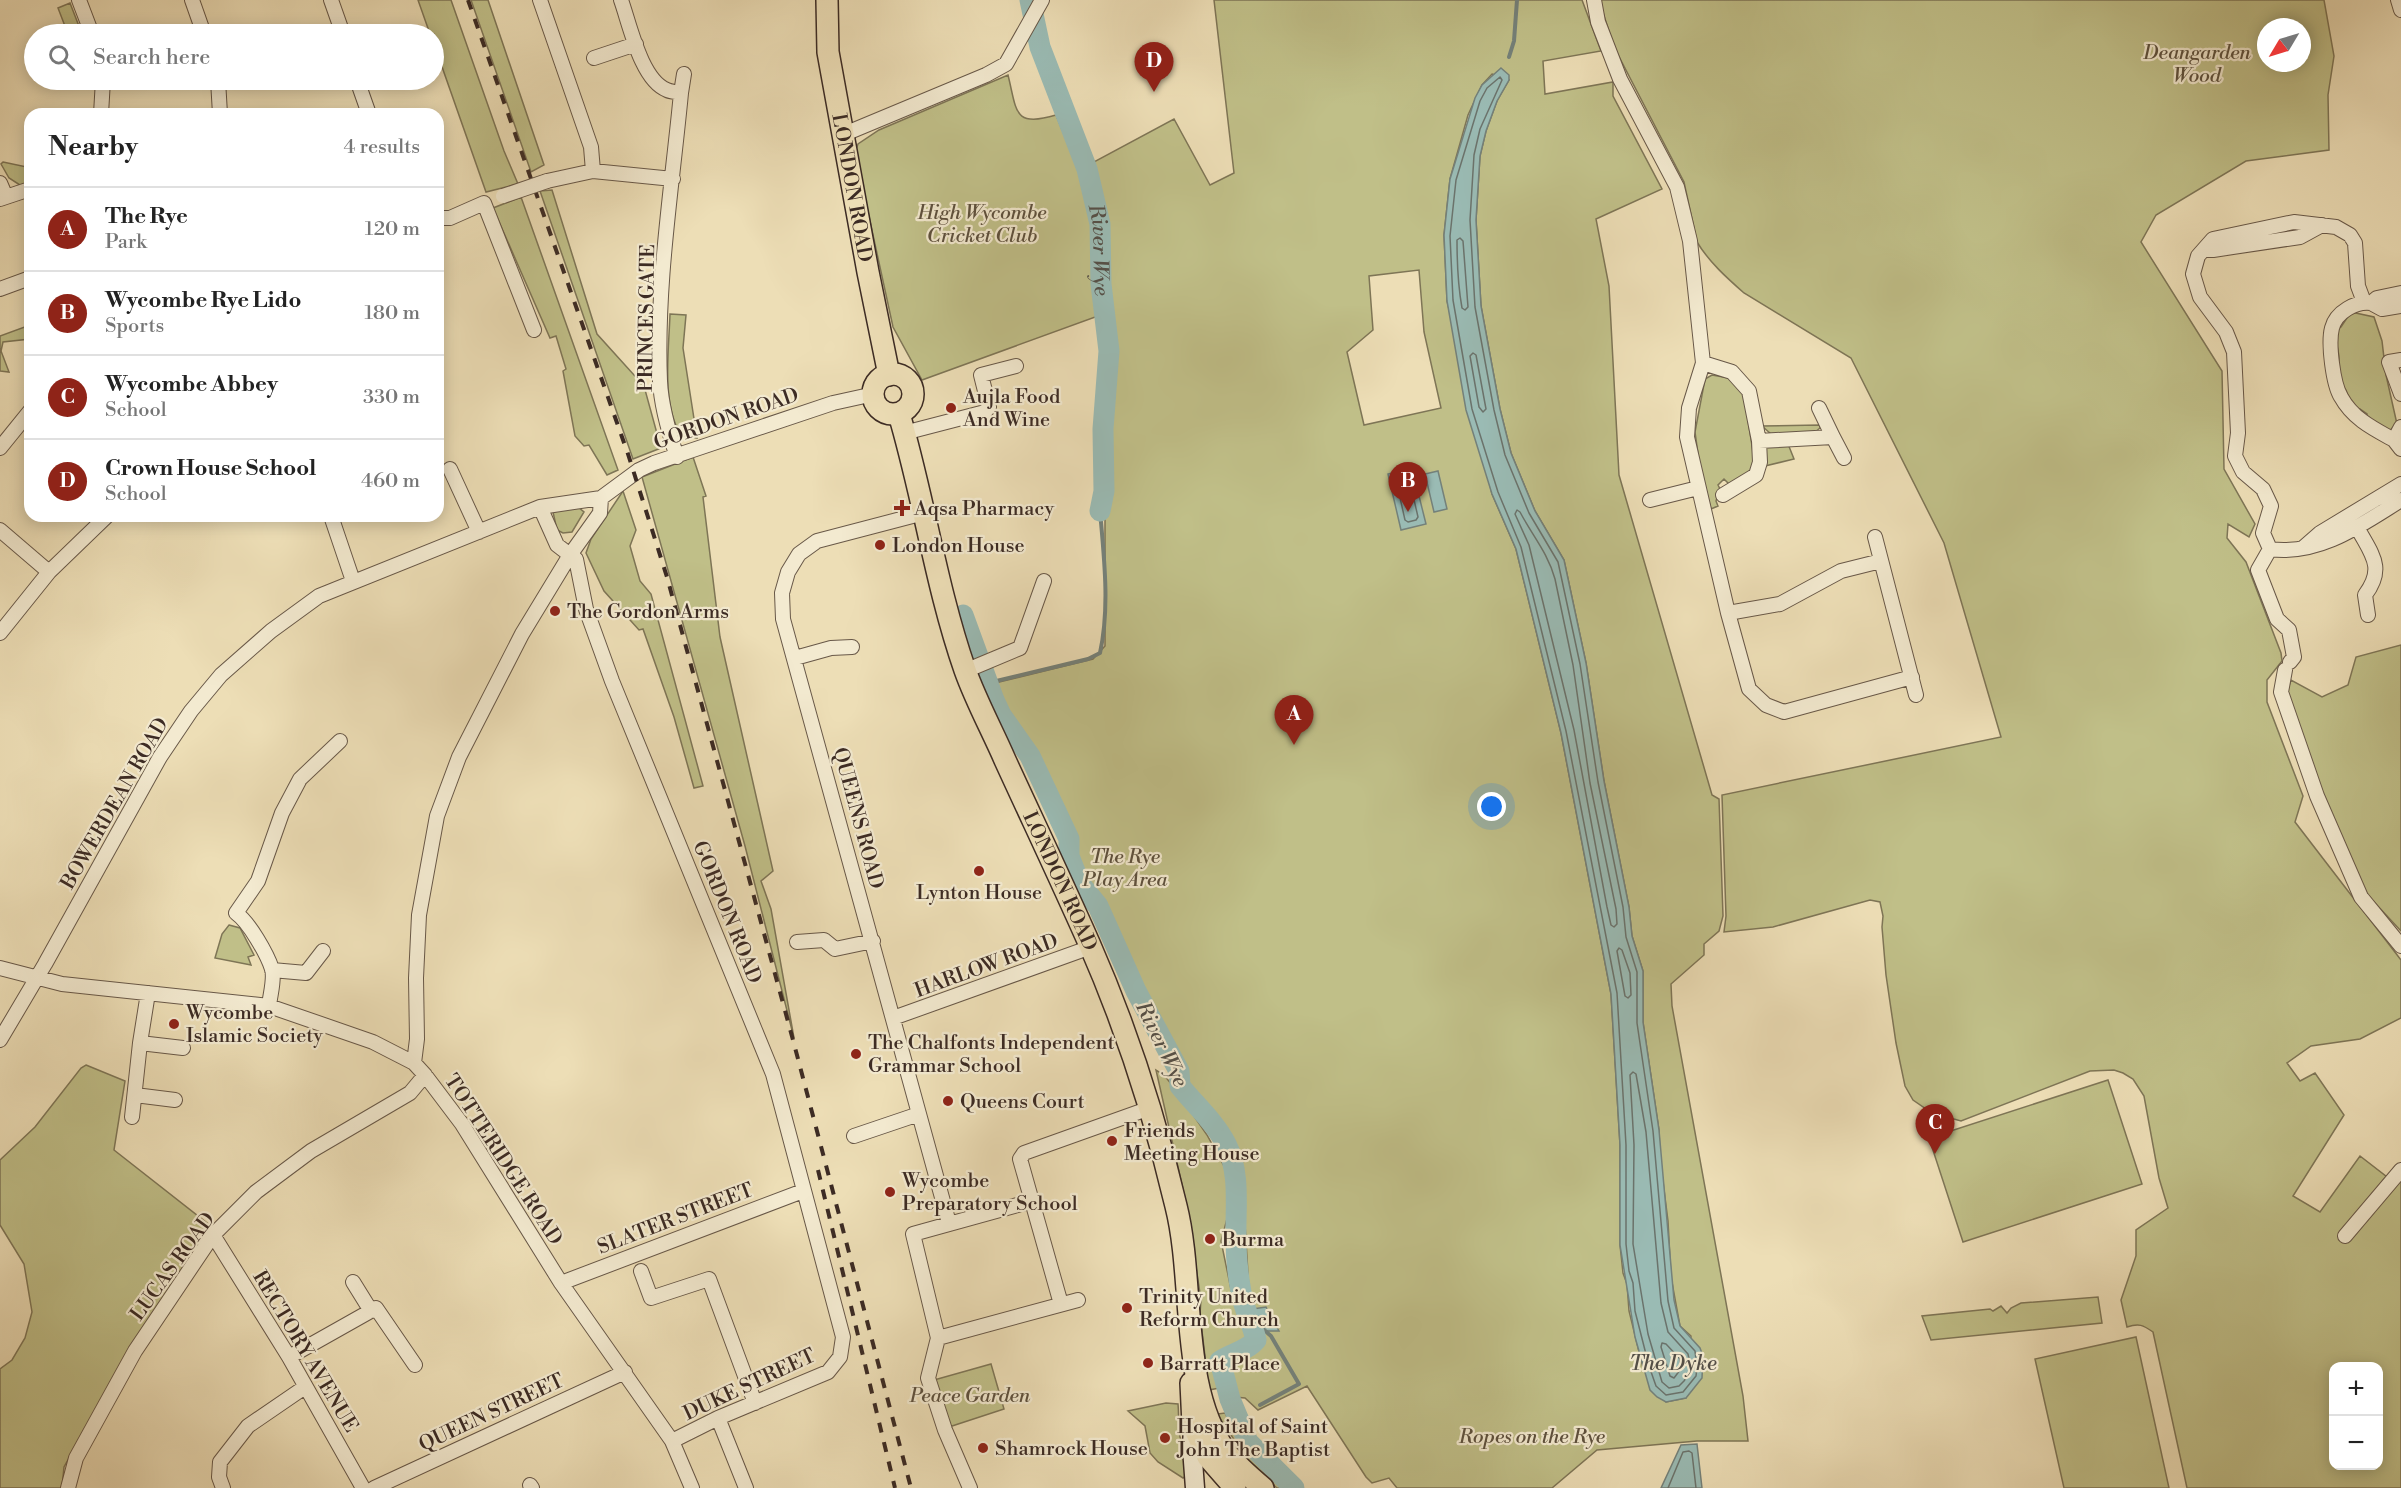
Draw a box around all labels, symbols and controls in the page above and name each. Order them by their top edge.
north arrow [2257,18,2311,72]
search box [24,24,444,90]
icon: search [45,41,78,74]
park label: Deangarden Wood [2142,41,2251,89]
pin: D [1134,42,1174,92]
text: Search here [93,44,210,71]
street label: LONDON ROAD [825,112,877,264]
text: Nearby [48,131,138,163]
text: 4 results [343,135,420,160]
park label: High Wycombe Cricket Club [916,201,1047,249]
water label: River Wye [1081,201,1114,297]
text: The Rye [105,203,188,230]
text: A [60,217,75,242]
text: 120 m [365,217,420,242]
text: Park [105,230,147,255]
street label: PRINCES GATE [634,244,661,392]
text: Wycombe Rye Lido [105,287,301,314]
text: B [60,301,75,326]
text: 180 m [365,301,420,326]
text: Sports [105,314,164,339]
text: Wycombe Abbey [105,371,278,398]
street label: GORDON ROAD [651,383,802,456]
text: C [60,385,75,410]
text: 330 m [363,385,420,410]
place label: Aujla Food And Wine [962,385,1061,433]
text: School [105,398,167,423]
marker: Aujla Food And Wine [944,401,958,415]
text: Crown House School [105,455,316,482]
pin: B [1388,462,1428,512]
text: D [60,469,75,494]
text: 460 m [361,469,420,494]
text: School [105,482,167,507]
place label: Aqsa Pharmacy [913,497,1054,522]
marker: Aqsa Pharmacy [895,501,909,515]
place label: London House [892,534,1025,559]
marker: London House [873,538,887,552]
place label: The Gordon Arms [567,600,729,625]
marker: The Gordon Arms [548,604,562,618]
pin: A [1274,696,1314,745]
street label: BOWERDEAN ROAD [56,714,175,895]
street label: QUEENS ROAD [827,745,888,892]
your location [1477,792,1506,821]
street label: LONDON ROAD [1016,808,1102,955]
street label: GORDON ROAD [687,838,767,988]
park label: The Rye Play Area [1082,845,1168,893]
marker: Lynton House [972,864,986,878]
place label: Lynton House [916,881,1042,906]
street label: HARLOW ROAD [911,929,1062,1004]
water label: River Wye [1129,997,1193,1092]
place label: Wycombe Islamic Society [185,1001,323,1049]
marker: Wycombe Islamic Society [167,1017,181,1031]
place label: The Chalfonts Independent Grammar School [868,1031,1115,1079]
marker: The Chalfonts Independent Grammar School [849,1047,863,1061]
street label: TOTTERIDGE ROAD [438,1070,567,1250]
place label: Queens Court [960,1090,1085,1115]
marker: Queens Court [941,1094,955,1108]
pin: C [1916,1104,1954,1154]
place label: Friends Meeting House [1124,1119,1259,1167]
marker: Friends Meeting House [1105,1134,1119,1148]
place label: Wycombe Preparatory School [901,1169,1078,1217]
street label: SLATER STREET [594,1178,757,1261]
marker: Wycombe Preparatory School [883,1185,897,1199]
street label: LUCAS ROAD [125,1208,221,1326]
place label: Burma [1221,1228,1285,1253]
marker: Burma [1203,1232,1217,1246]
street label: RECTORY AVENUE [246,1266,363,1437]
place label: Trinity United Reform Church [1139,1285,1279,1333]
marker: Trinity United Reform Church [1120,1301,1134,1315]
street label: DUKE STREET [680,1344,820,1427]
water label: The Dyke [1629,1351,1717,1377]
place label: Barratt Place [1159,1352,1280,1377]
marker: Barratt Place [1141,1356,1155,1370]
map controls [2329,1362,2383,1470]
button: + [2329,1362,2383,1416]
street label: QUEEN STREET [415,1369,568,1458]
park label: Peace Garden [909,1384,1031,1409]
place label: Hospital of Saint John The Baptist [1176,1415,1330,1463]
button: − [2329,1416,2383,1470]
park label: Ropes on the Rye [1458,1425,1606,1450]
marker: Hospital of Saint John The Baptist [1158,1431,1172,1445]
place label: Shamrock House [995,1437,1148,1462]
marker: Shamrock House [976,1441,990,1455]

